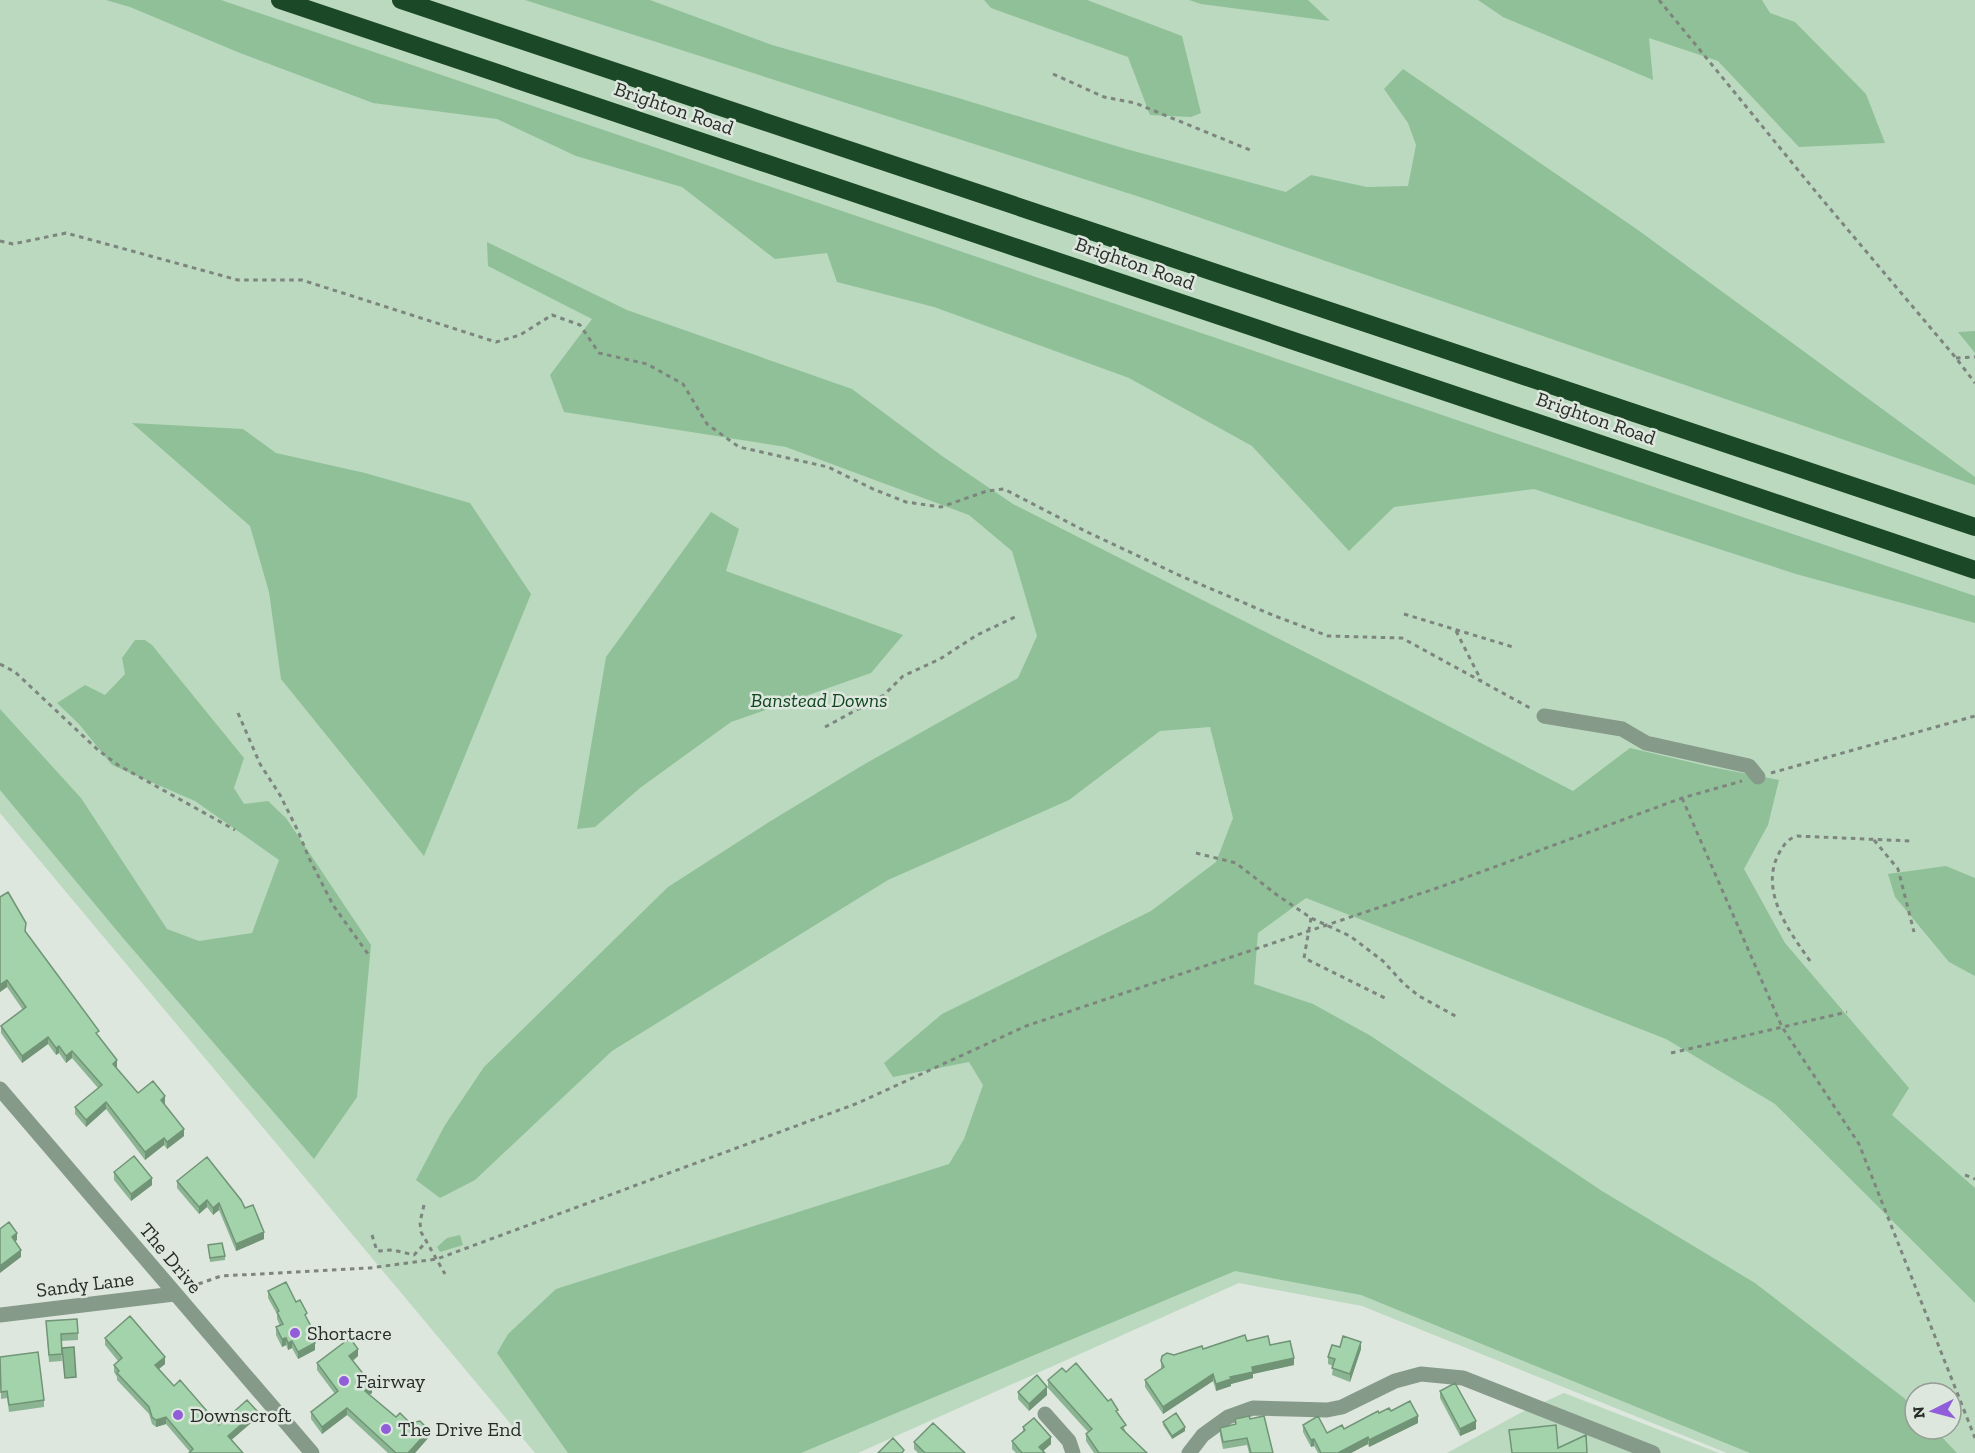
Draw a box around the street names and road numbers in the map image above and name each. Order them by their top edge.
street label: Brighton Road [611,76,737,140]
street label: Brighton Road [1072,231,1198,295]
street label: Brighton Road [1533,386,1659,450]
street label: The Drive [135,1218,207,1298]
street label: Sandy Lane [35,1266,135,1302]

